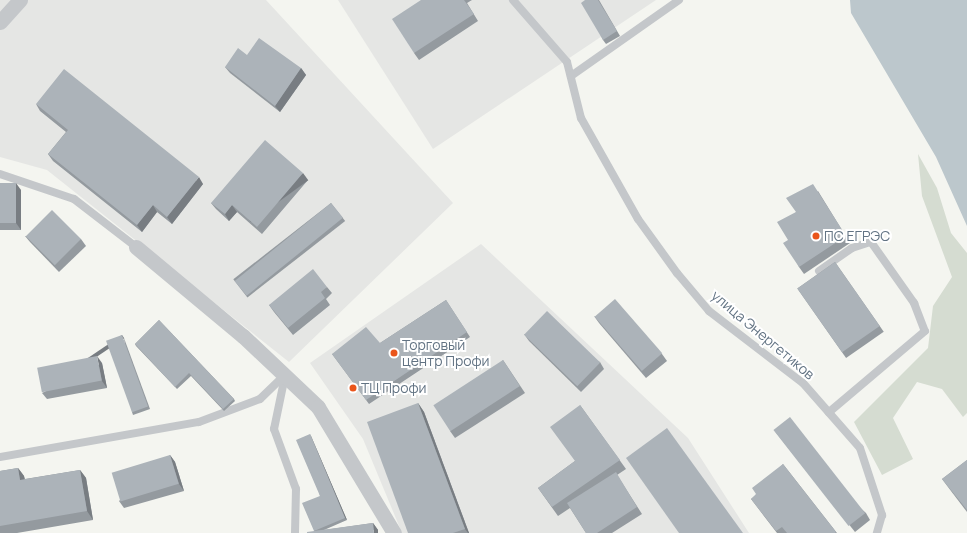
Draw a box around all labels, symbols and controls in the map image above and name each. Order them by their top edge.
place label: ПС ЕГРЭС [824,228,890,244]
marker: ПС ЕГРЭС [811,231,821,241]
street label: улица Энергетиков [708,287,818,383]
place label: Торговый центр Профи [402,337,490,370]
marker: Торговый центр Профи [389,348,399,358]
place label: ТЦ Профи [361,380,426,396]
marker: ТЦ Профи [348,383,358,393]

